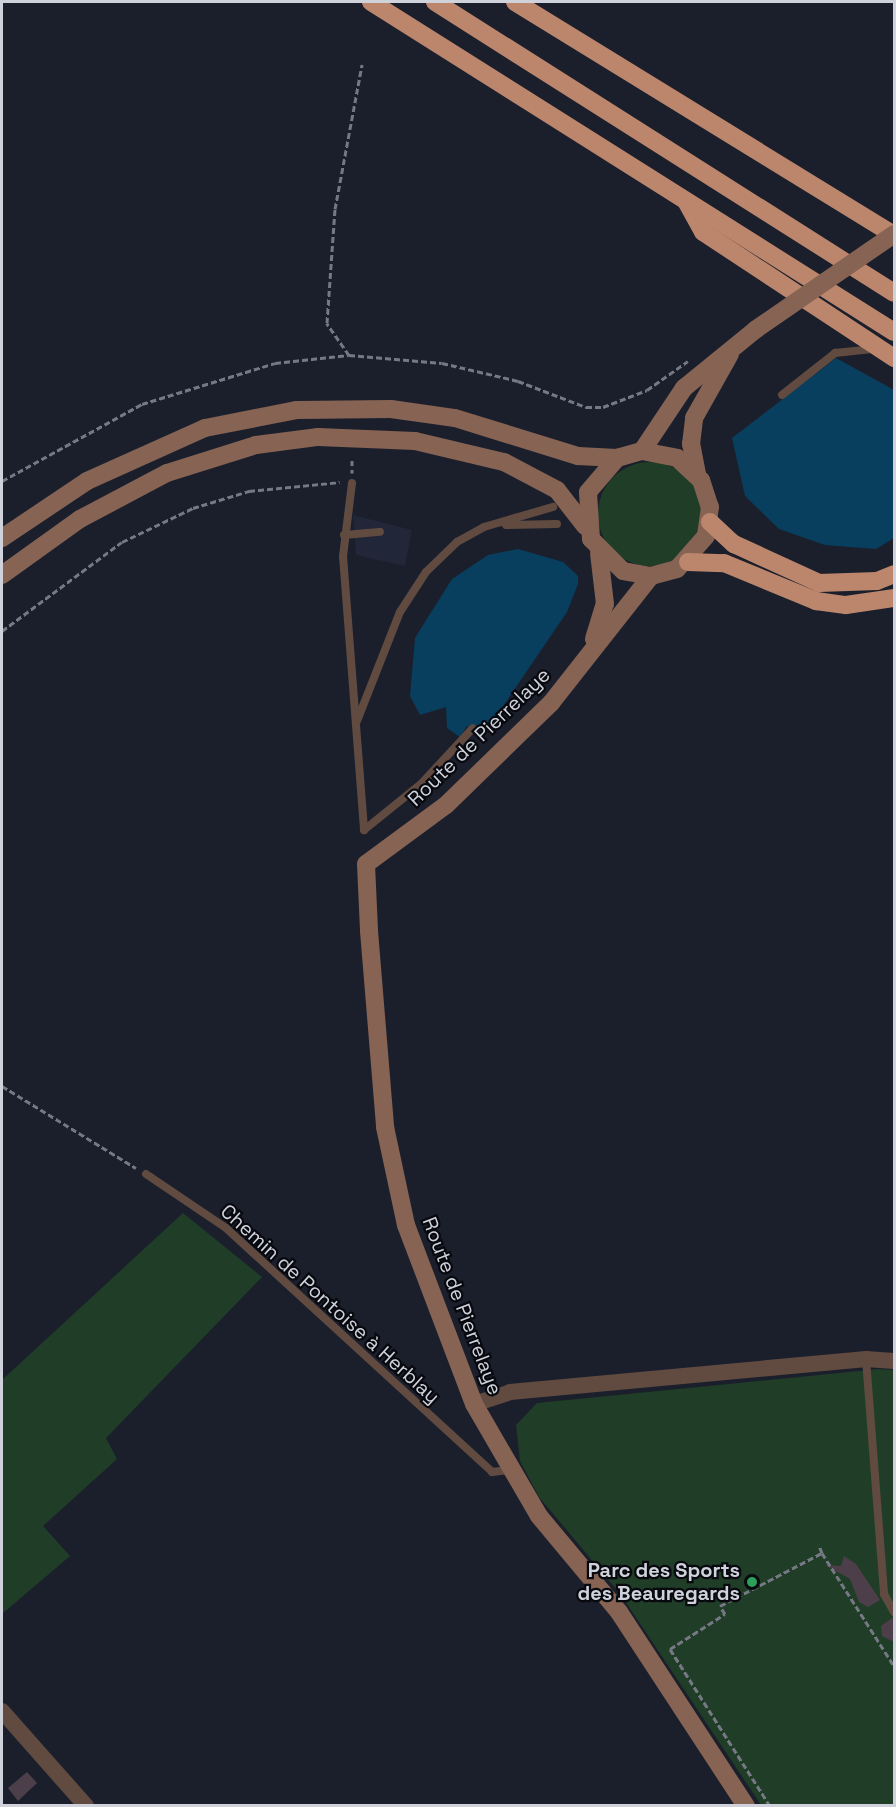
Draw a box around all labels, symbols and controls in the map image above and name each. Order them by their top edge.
street label: Route de Pierrelaye [403,663,555,811]
street label: Chemin de Pontoise à Herblay [216,1199,444,1409]
street label: Route de Pierrelaye [417,1214,507,1398]
place label: Parc des Sports des Beauregards [578,1558,740,1605]
marker: Parc des Sports des Beauregards [745,1575,759,1589]

